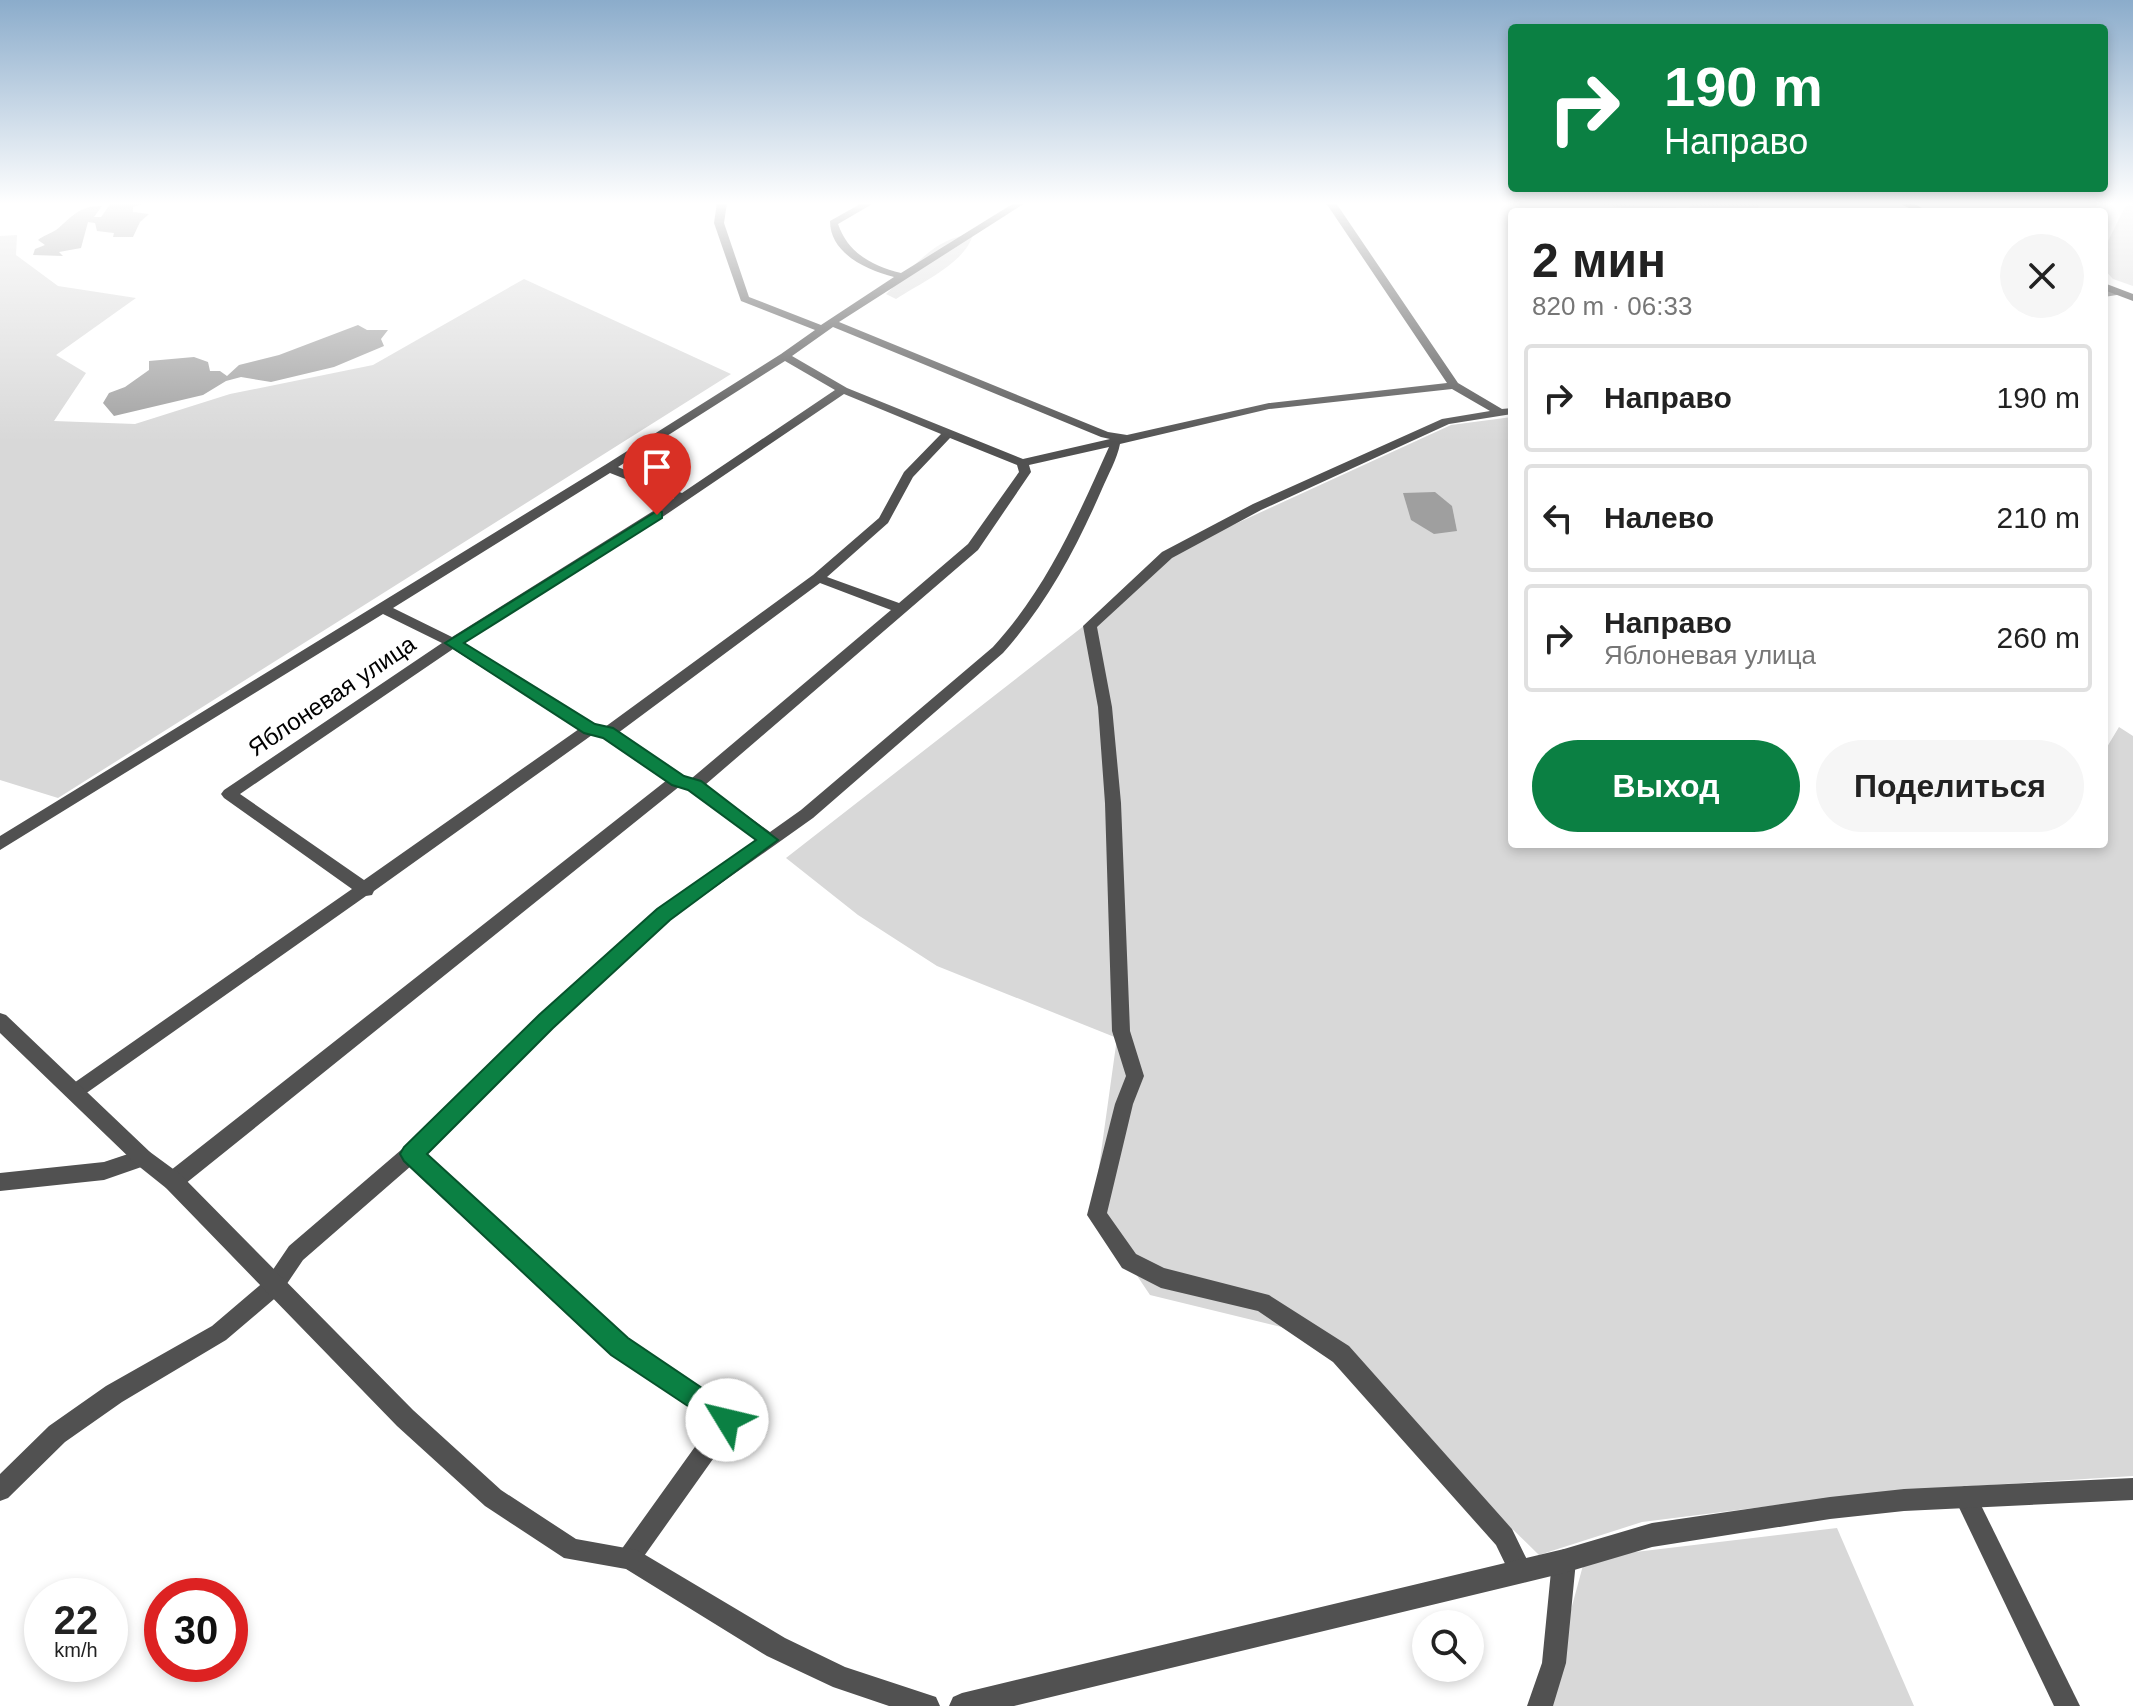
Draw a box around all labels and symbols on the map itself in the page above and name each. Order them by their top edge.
pin [623,433,691,515]
street label: Яблоневая улица [243,629,421,761]
position arrow [685,1378,769,1462]
speed limit sign: 30 [144,1578,248,1682]

